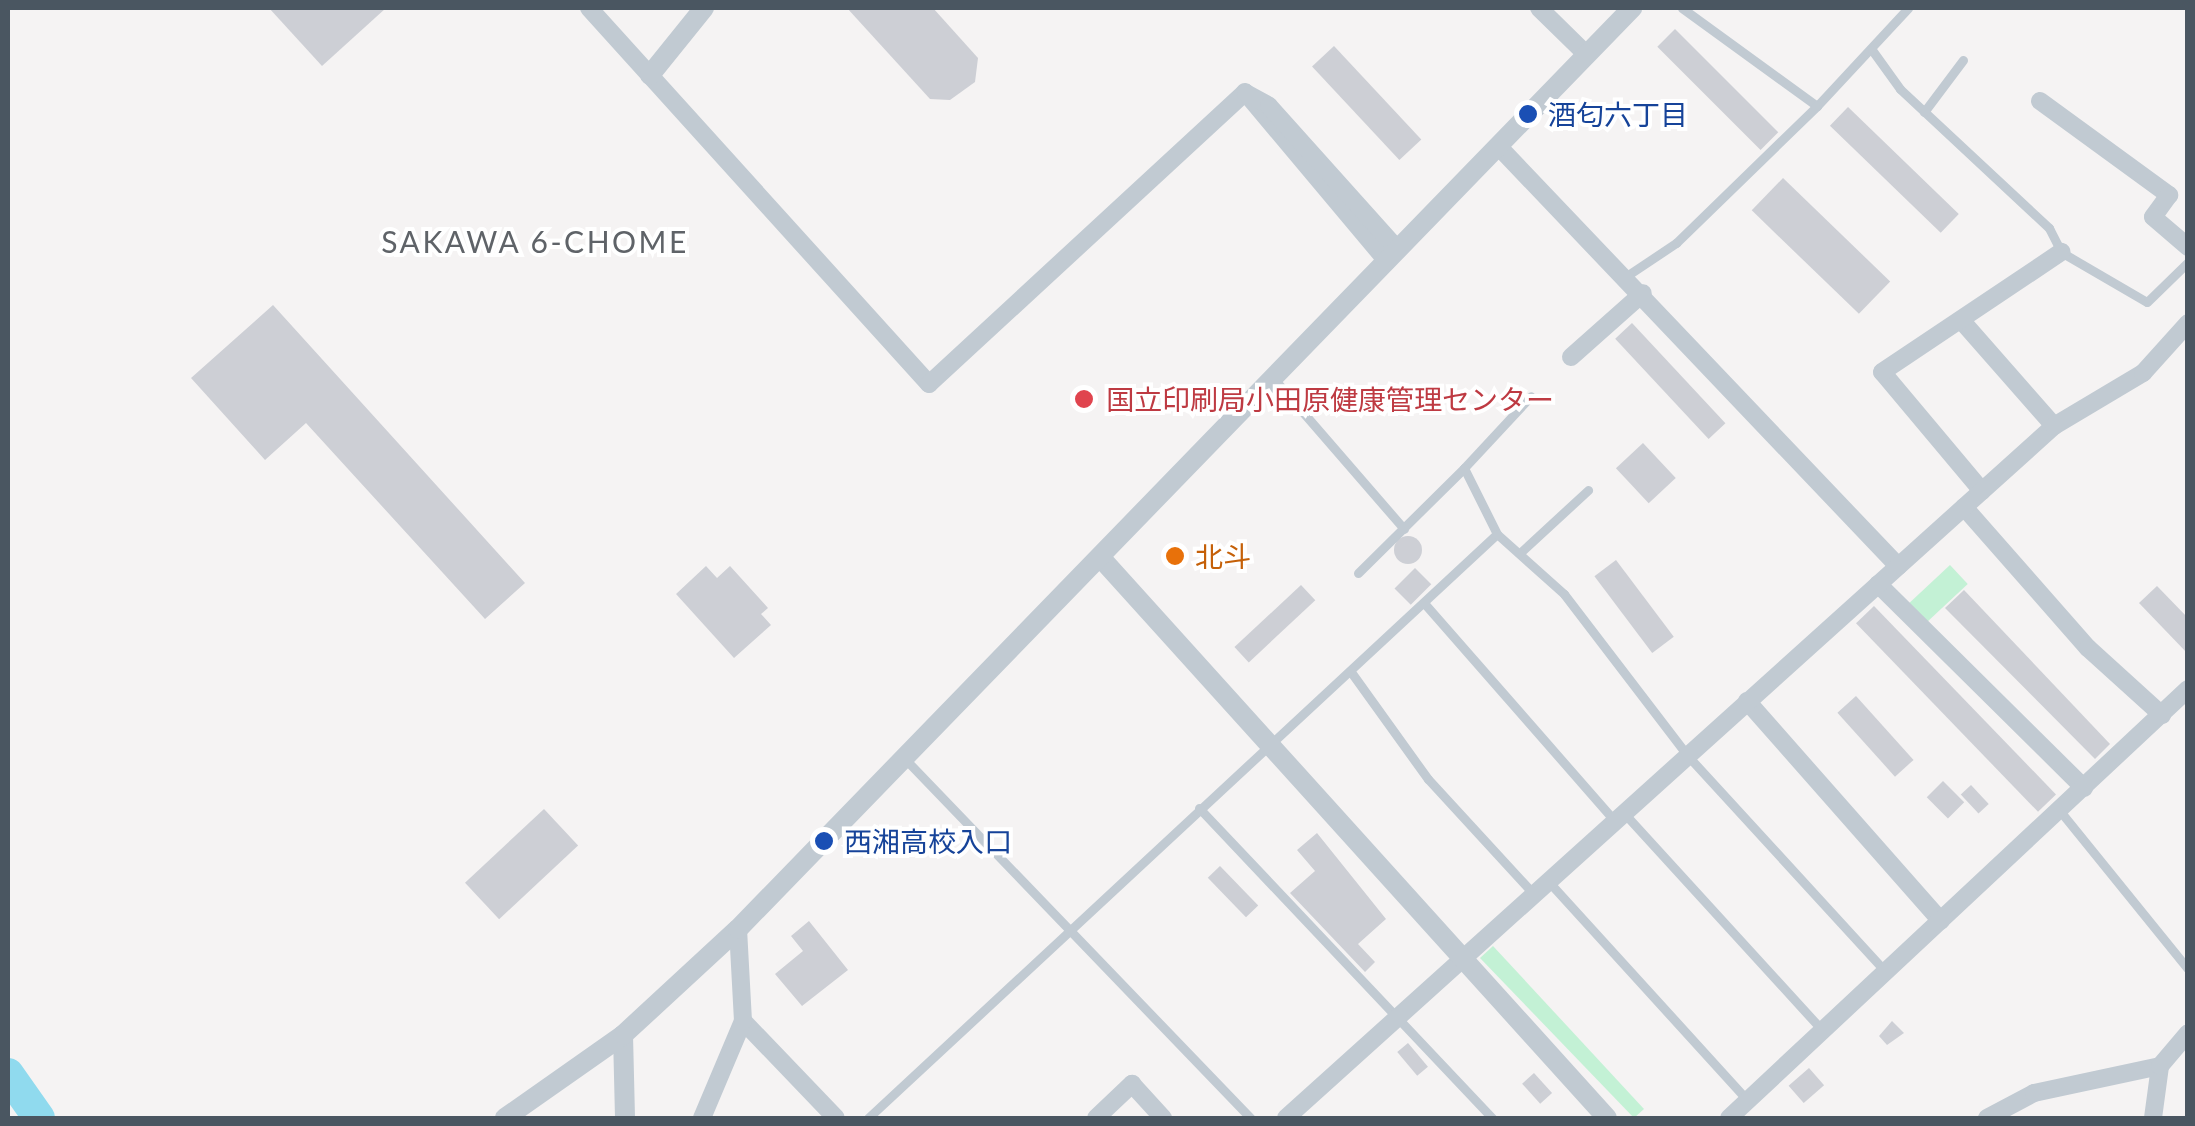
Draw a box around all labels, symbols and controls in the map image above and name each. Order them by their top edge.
place label: 酒匂六丁目 [1548,97,1688,131]
marker: 酒匂六丁目 [1517,103,1539,125]
district label: SAKAWA 6-CHOME [381,223,689,259]
place label: 国立印刷局小田原健康管理センター [1106,382,1554,416]
marker: 国立印刷局小田原健康管理センター [1071,386,1097,412]
place label: 北斗 [1195,539,1251,573]
marker: 北斗 [1164,545,1186,567]
place label: 西湘高校入口 [844,824,1012,858]
marker: 西湘高校入口 [813,830,835,852]

